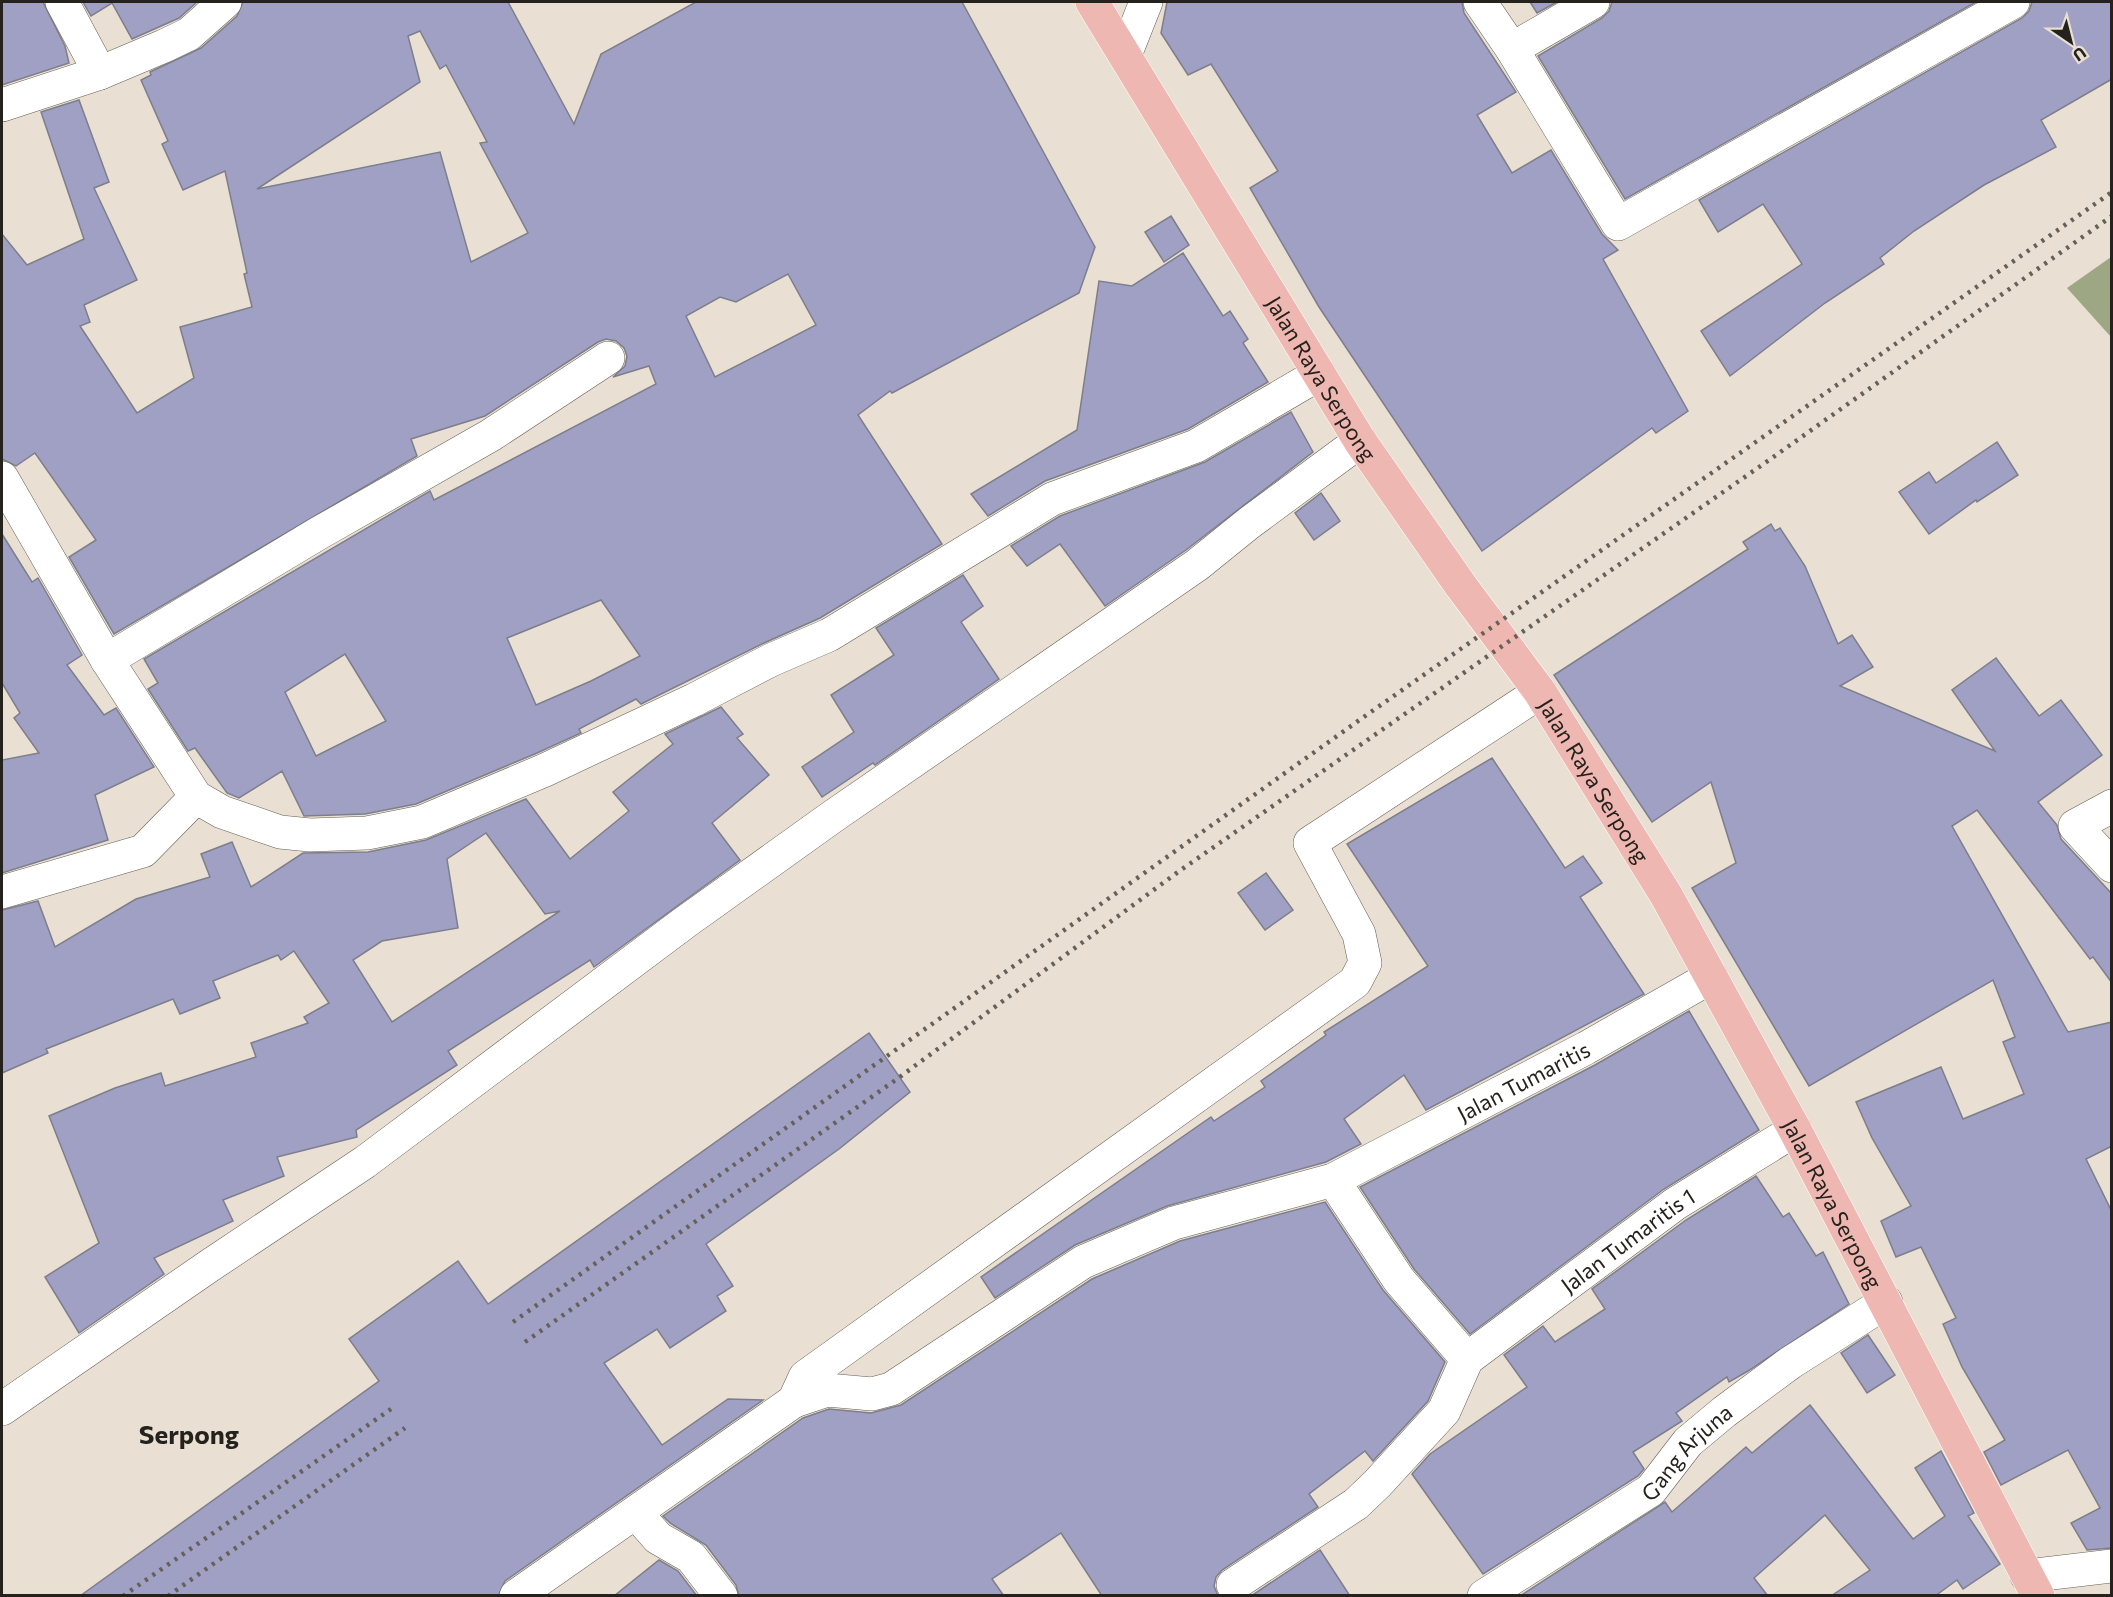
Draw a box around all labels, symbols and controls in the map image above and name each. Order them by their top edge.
north arrow [2041,12,2101,72]
text: U [2070,44,2090,66]
street label: Jalan Raya Serpong [1261,291,1383,466]
street label: Jalan Raya Serpong [1533,693,1656,868]
street label: Jalan Tumaritis [1452,1035,1594,1127]
street label: Jalan Raya Serpong [1778,1113,1889,1293]
street label: Jalan Tumaritis 1 [1555,1182,1699,1298]
street label: Gang Arjuna [1636,1398,1737,1506]
district label: Serpong [139,1418,239,1449]

